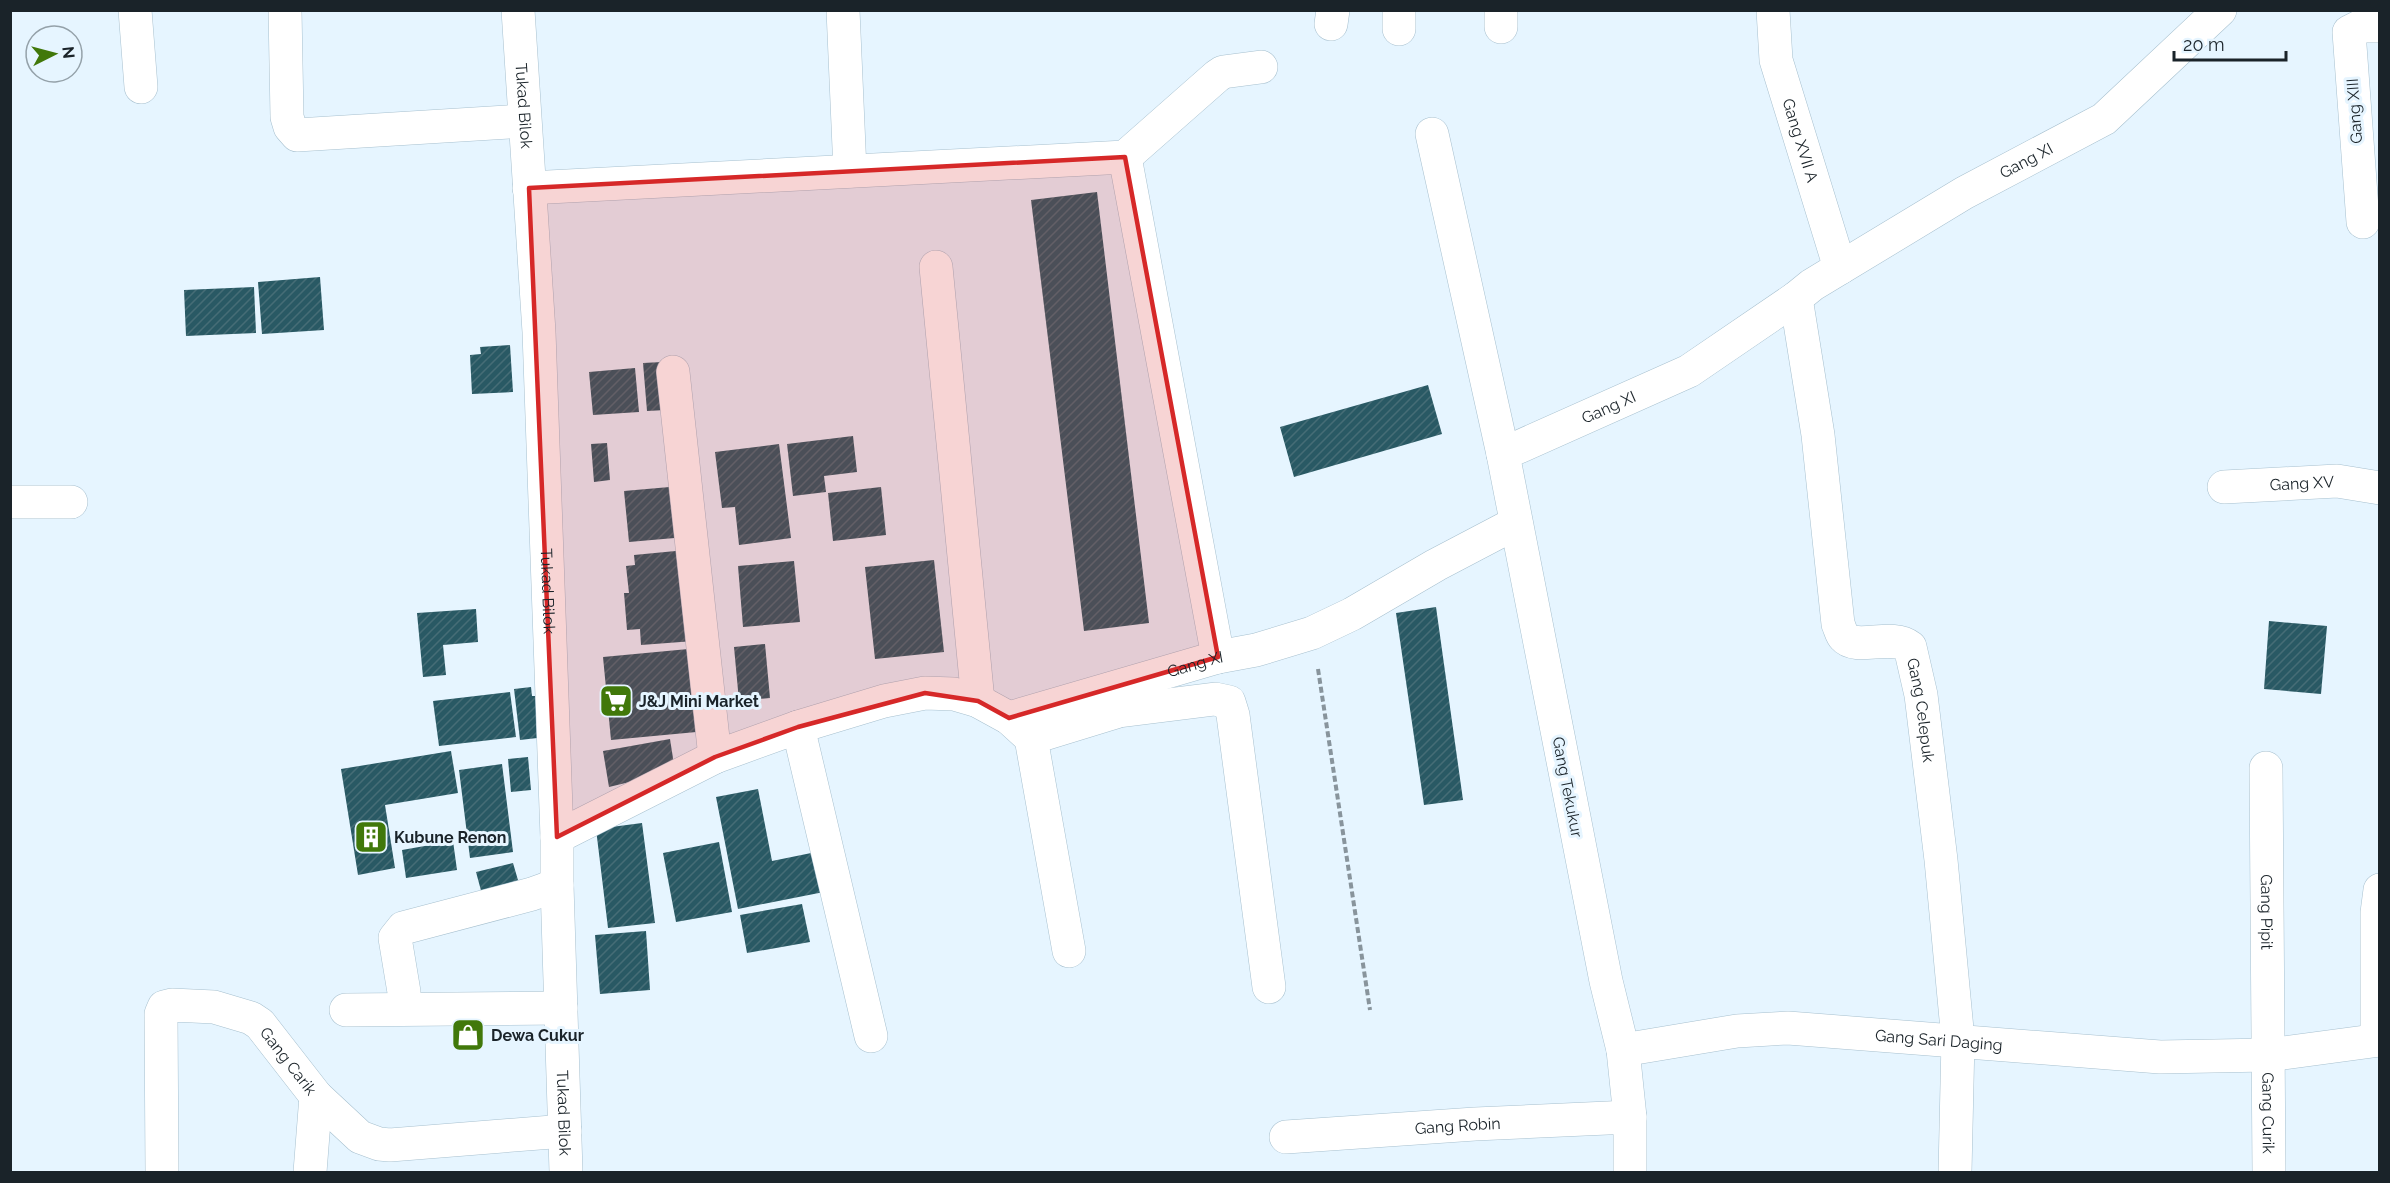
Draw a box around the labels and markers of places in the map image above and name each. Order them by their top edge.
supermarket icon: J&J Mini Market [598,683,634,719]
place label: J&J Mini Market [639,692,759,711]
building icon: Kubune Renon [353,819,389,855]
place label: Kubune Renon [394,828,506,847]
shop icon: Dewa Cukur [450,1017,486,1053]
place label: Dewa Cukur [491,1026,584,1045]

